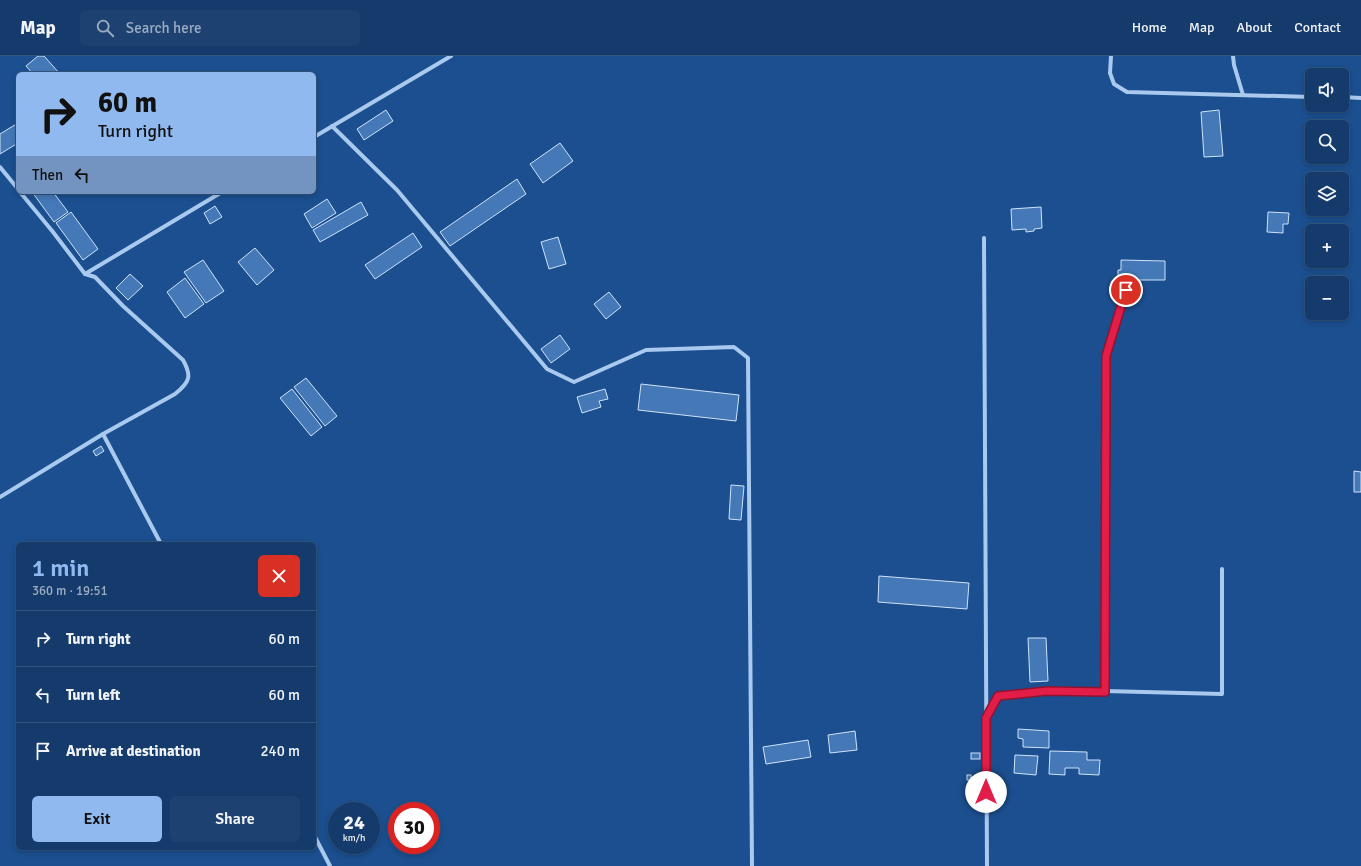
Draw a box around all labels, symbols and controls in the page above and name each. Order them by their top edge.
search box [80,10,360,46]
text: Map [20,16,56,40]
icon: search [94,17,116,39]
text: Search here [126,19,201,37]
text: Home [1132,19,1167,36]
text: Map [1189,19,1214,36]
text: About [1236,19,1272,36]
text: Contact [1294,19,1341,36]
map controls [1305,68,1349,320]
button: sound [1305,68,1349,112]
text: 60 m [98,86,157,120]
icon: right [32,88,84,140]
text: Turn right [98,120,173,142]
button: search [1305,120,1349,164]
icon: left [71,164,93,186]
text: Then [32,166,63,184]
button: layers [1305,172,1349,216]
button: + [1305,224,1349,268]
pin [1109,273,1143,307]
button: − [1305,276,1349,320]
icon: arrive [1115,279,1137,301]
text: 1 min [32,553,89,583]
button: close [258,555,300,597]
text: 360 m · 19:51 [32,583,108,599]
icon: right [32,628,54,650]
text: Turn right [66,630,131,648]
text: 60 m [269,630,300,648]
icon: left [32,684,54,706]
text: Turn left [66,686,120,704]
text: 60 m [269,686,300,704]
icon: arrive [32,740,54,762]
text: Arrive at destination [66,742,201,760]
text: 240 m [260,742,300,760]
position arrow [965,771,1007,813]
button: Exit [32,796,162,842]
button: Share [170,796,300,842]
speed limit sign: 30 [388,802,440,854]
text: 24 [343,810,365,835]
text: km/h [343,832,365,844]

